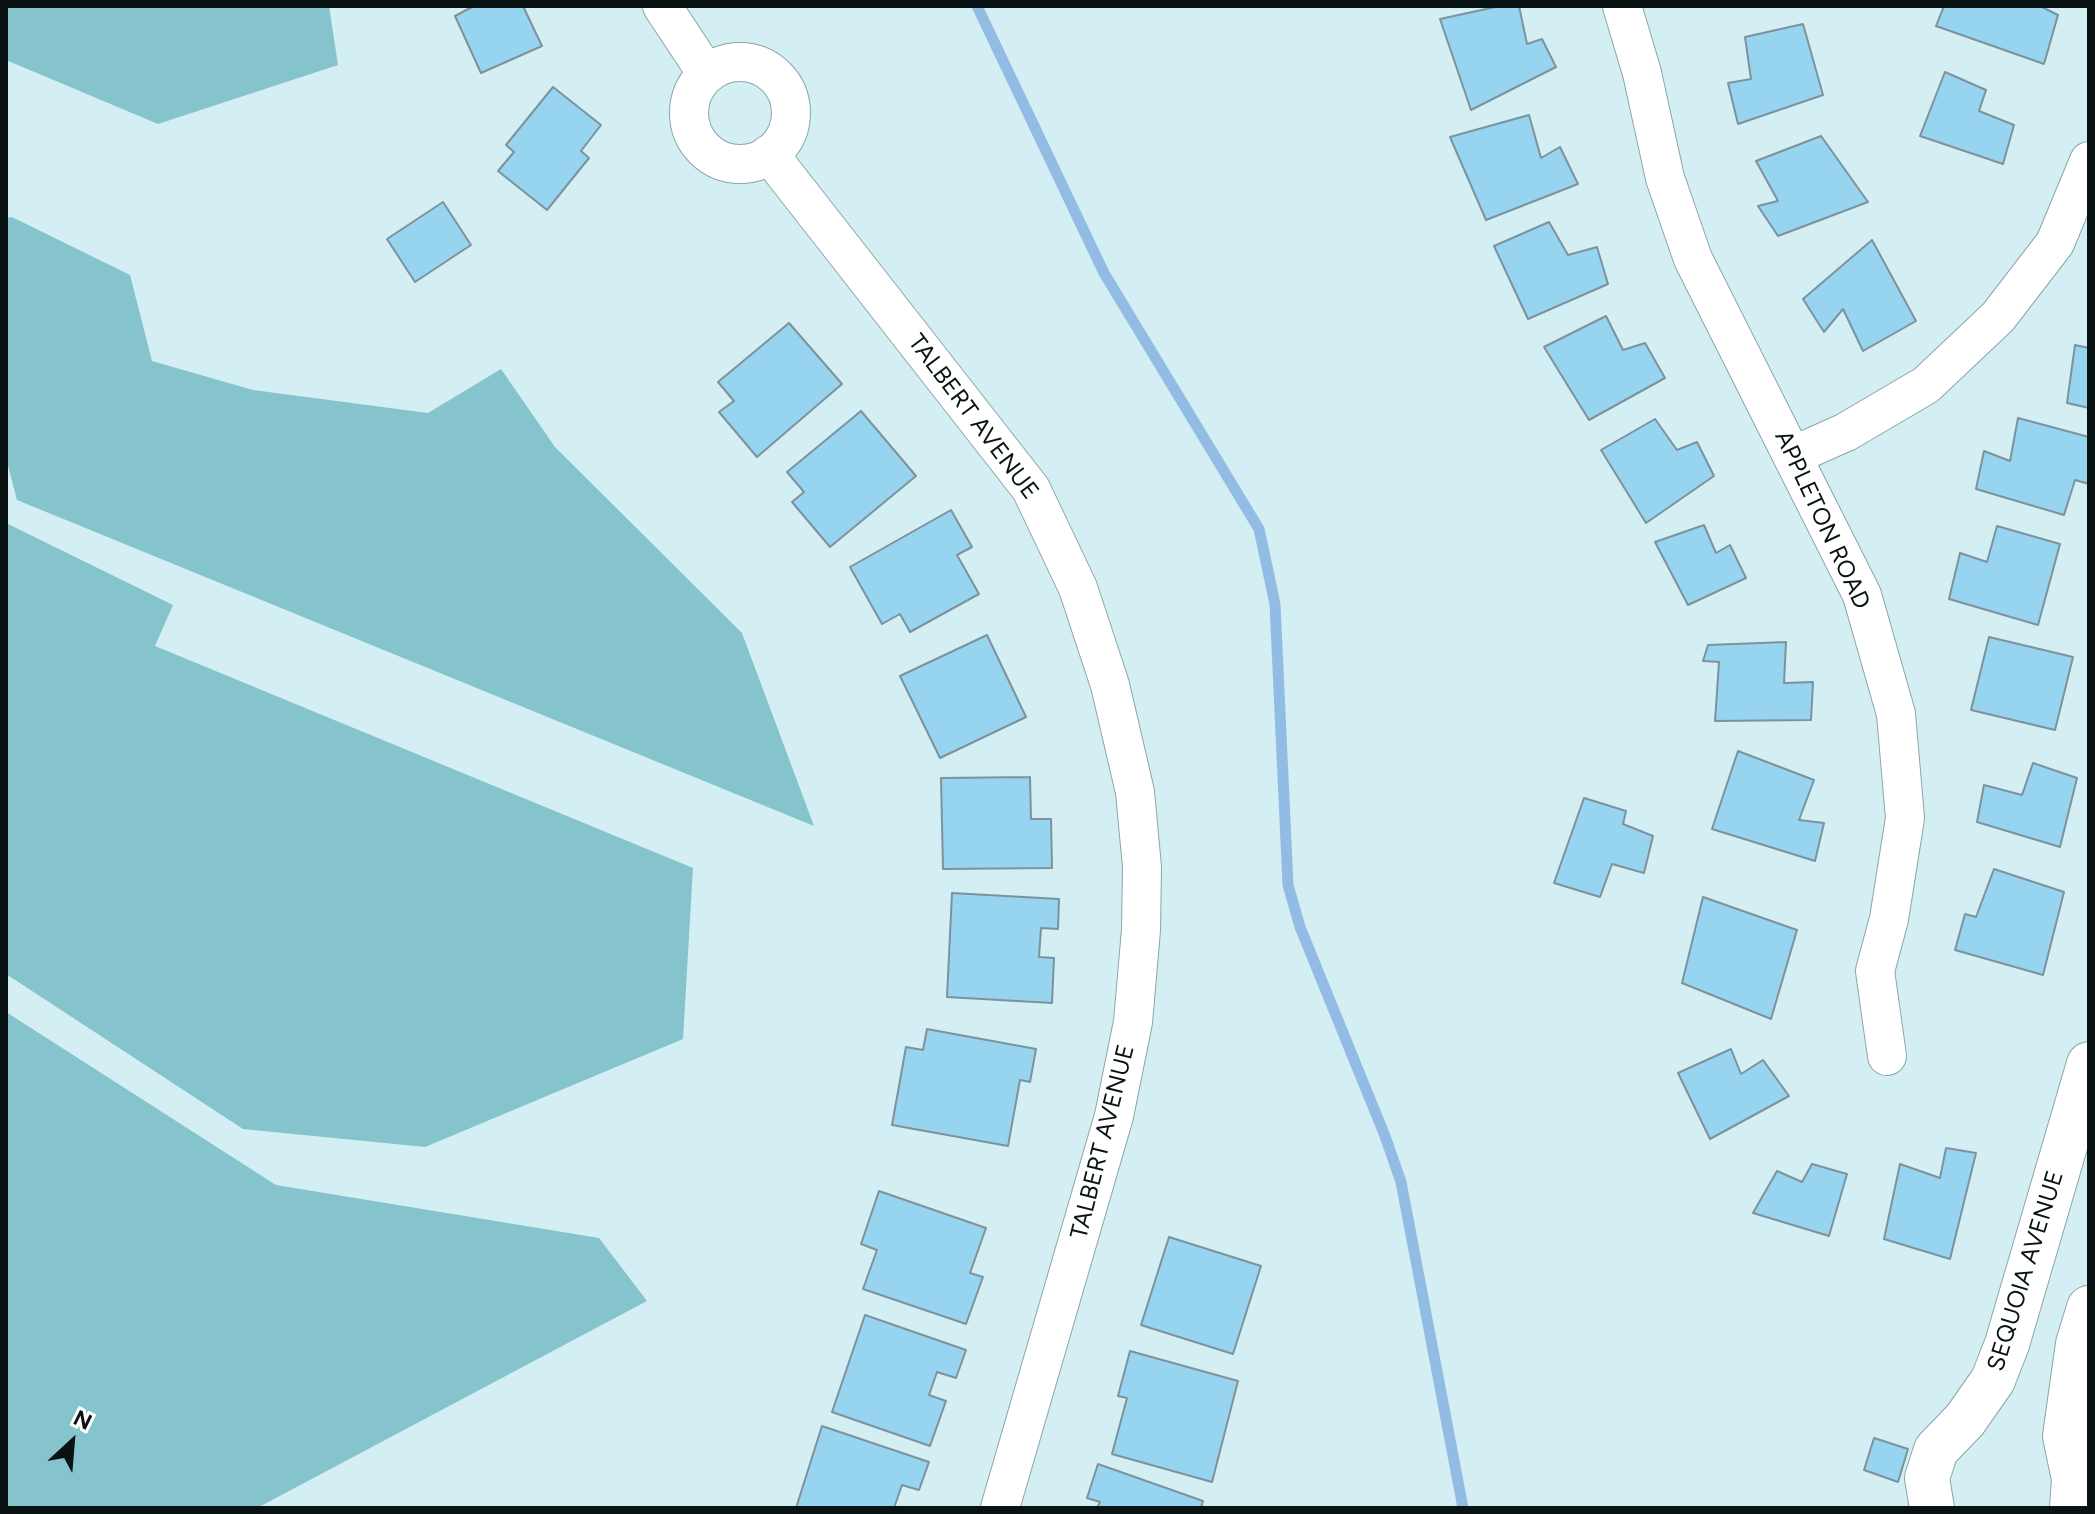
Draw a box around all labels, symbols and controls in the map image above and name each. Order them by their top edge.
street label: TALBERT AVENUE [902,329,1044,505]
street label: APPLETON ROAD [1768,426,1876,614]
street label: TALBERT AVENUE [1065,1042,1141,1242]
street label: SEQUOIA AVENUE [1982,1167,2070,1375]
north arrow [32,1402,112,1482]
text: N [69,1404,96,1436]

